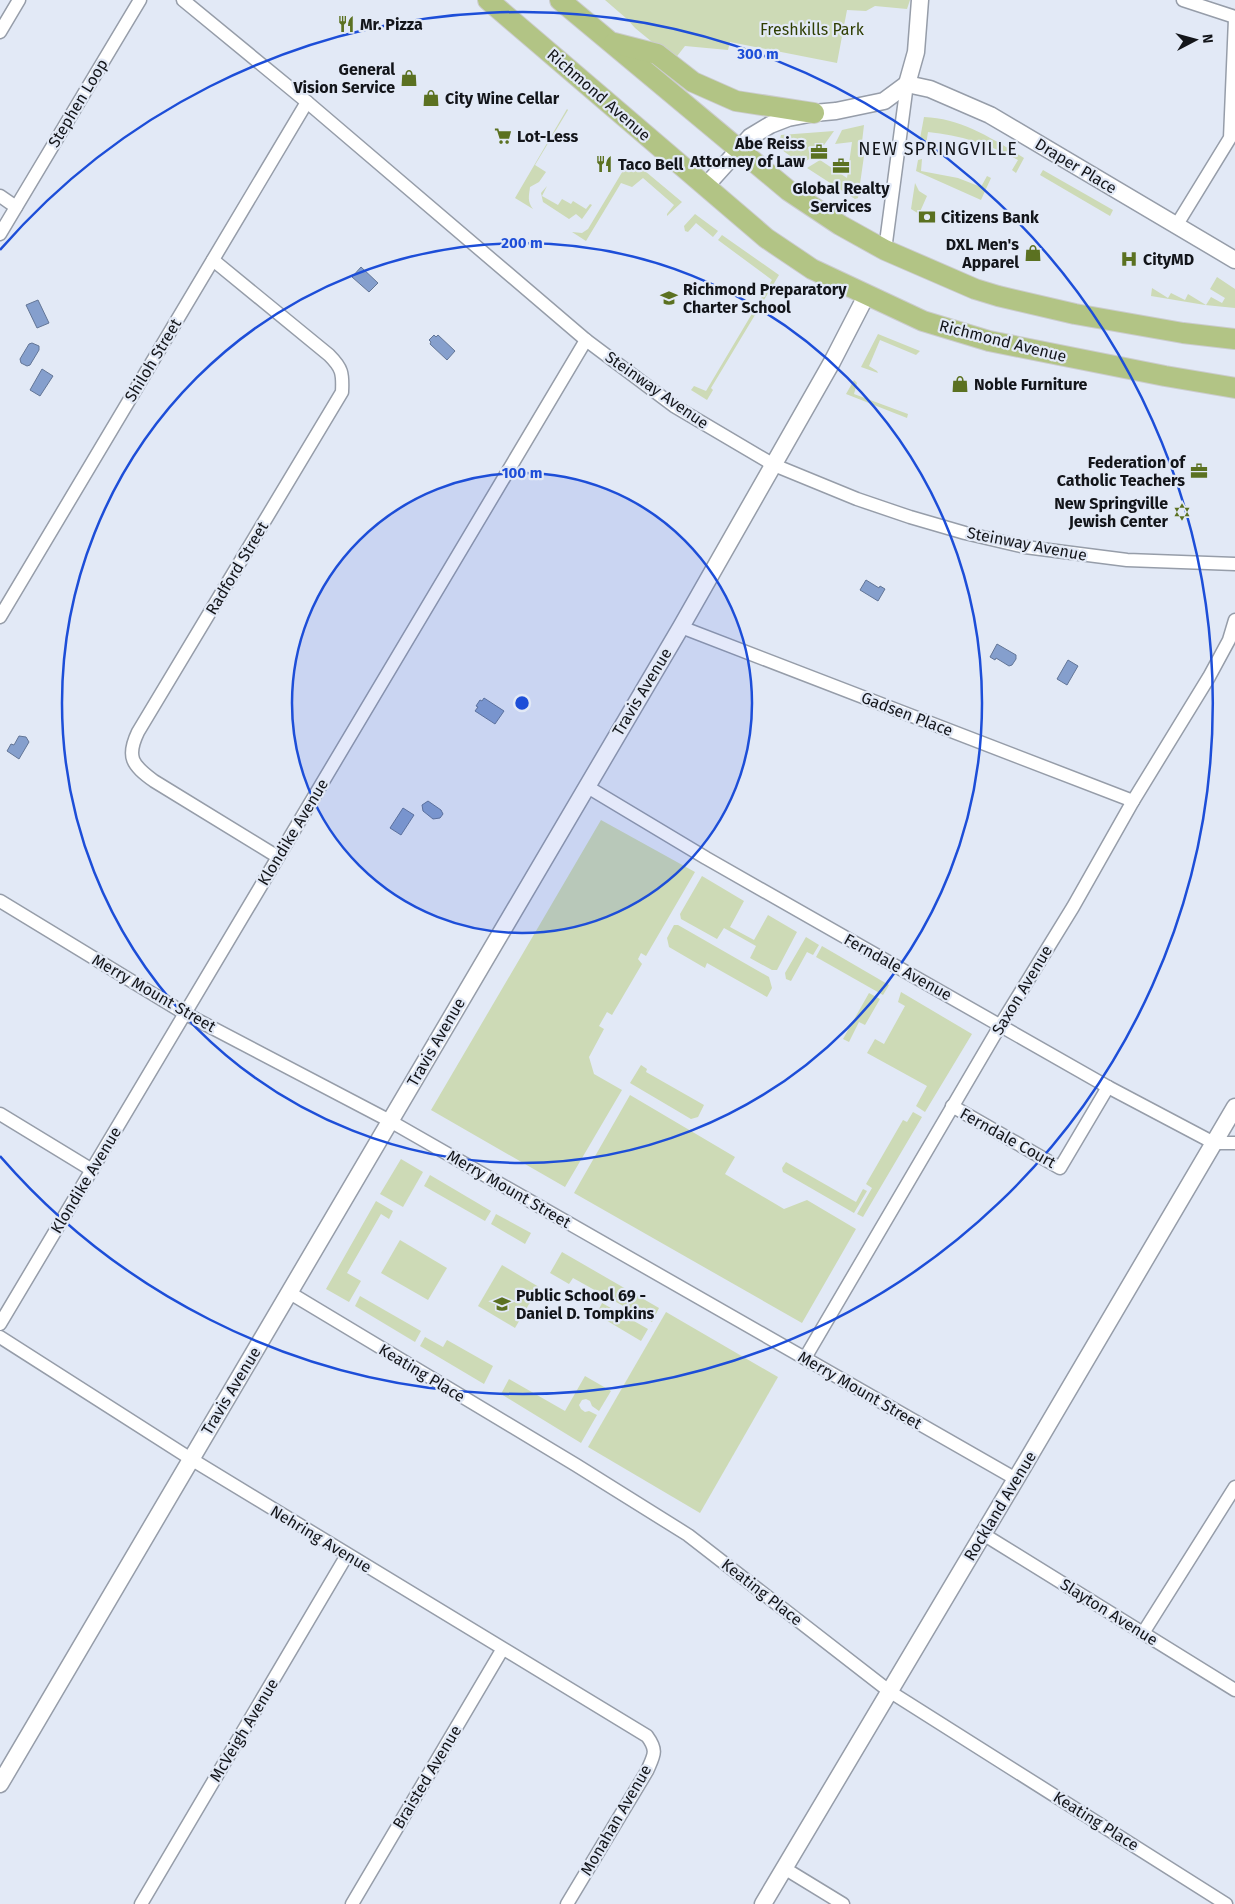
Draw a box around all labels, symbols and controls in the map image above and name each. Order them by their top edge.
restaurant icon: Mr. Pizza [336,14,356,34]
place label: Mr. Pizza [360,15,423,34]
north arrow [1170,15,1220,65]
park label: Freshkills Park [760,20,865,39]
text: N [1198,33,1216,44]
street label: Richmond Avenue [543,45,655,145]
text: 300 m [736,45,779,63]
street label: Stephen Loop [44,55,112,151]
place label: General Vision Service [292,60,395,97]
shop icon: General Vision Service [399,68,419,88]
shop icon: City Wine Cellar [421,88,441,108]
place label: City Wine Cellar [445,89,560,108]
supermarket icon: Lot-Less [493,126,513,146]
place label: Lot-Less [517,127,578,146]
place label: Abe Reiss Attorney of Law [689,134,805,171]
street label: Draper Place [1032,134,1120,198]
district label: NEW SPRINGVILLE [858,138,1018,160]
office icon: Abe Reiss Attorney of Law [809,142,829,162]
restaurant icon: Taco Bell [594,154,614,174]
place label: Taco Bell [618,155,684,174]
office icon: Global Realty Services [831,156,851,176]
place label: Global Realty Services [793,179,890,216]
bank icon: Citizens Bank [917,207,937,227]
place label: Citizens Bank [941,208,1039,227]
text: 200 m [501,234,543,252]
place label: DXL Men's Apparel [946,235,1019,272]
shop icon: DXL Men's Apparel [1023,243,1043,263]
hospital icon: CityMD [1119,249,1139,269]
place label: CityMD [1143,250,1194,269]
place label: Richmond Preparatory Charter School [683,280,847,317]
school or university icon: Richmond Preparatory Charter School [659,288,679,308]
street label: Shiloh Street [121,315,185,405]
street label: Richmond Avenue [937,316,1069,366]
street label: Steinway Avenue [602,347,712,433]
shop icon: Noble Furniture [950,374,970,394]
place label: Noble Furniture [974,375,1088,394]
place label: Federation of Catholic Teachers [1057,453,1186,490]
office icon: Federation of Catholic Teachers [1189,461,1209,481]
text: 100 m [502,464,542,482]
place label: New Springville Jewish Center [1054,494,1169,531]
synagogue icon: New Springville Jewish Center [1172,502,1192,522]
street label: Radford Street [202,518,272,618]
street label: Steinway Avenue [965,523,1089,565]
street label: Travis Avenue [608,645,676,739]
street label: Gadsen Place [858,688,956,740]
centre of rings [513,694,531,712]
street label: Klondike Avenue [254,775,332,889]
street label: Ferndale Avenue [841,930,955,1004]
street label: Saxon Avenue [988,942,1056,1038]
street label: Merry Mount Street [89,950,219,1036]
street label: Travis Avenue [403,994,469,1090]
street label: Ferndale Court [957,1104,1059,1172]
street label: Klondike Avenue [47,1123,125,1237]
street label: Merry Mount Street [444,1146,574,1232]
place label: Public School 69 - Daniel D. Tompkins [516,1286,655,1323]
school or university icon: Public School 69 - Daniel D. Tompkins [492,1294,512,1314]
street label: Keating Place [375,1340,469,1406]
street label: Travis Avenue [197,1344,265,1438]
street label: Merry Mount Street [795,1347,925,1433]
street label: Rockland Avenue [960,1448,1040,1564]
street label: Nehring Avenue [267,1501,375,1577]
street label: Keating Place [718,1555,806,1629]
street label: Slayton Avenue [1057,1574,1161,1650]
street label: McVeigh Avenue [206,1675,282,1785]
street label: Braisted Avenue [389,1722,465,1832]
street label: Monahan Avenue [577,1761,655,1879]
street label: Keating Place [1050,1787,1142,1855]

